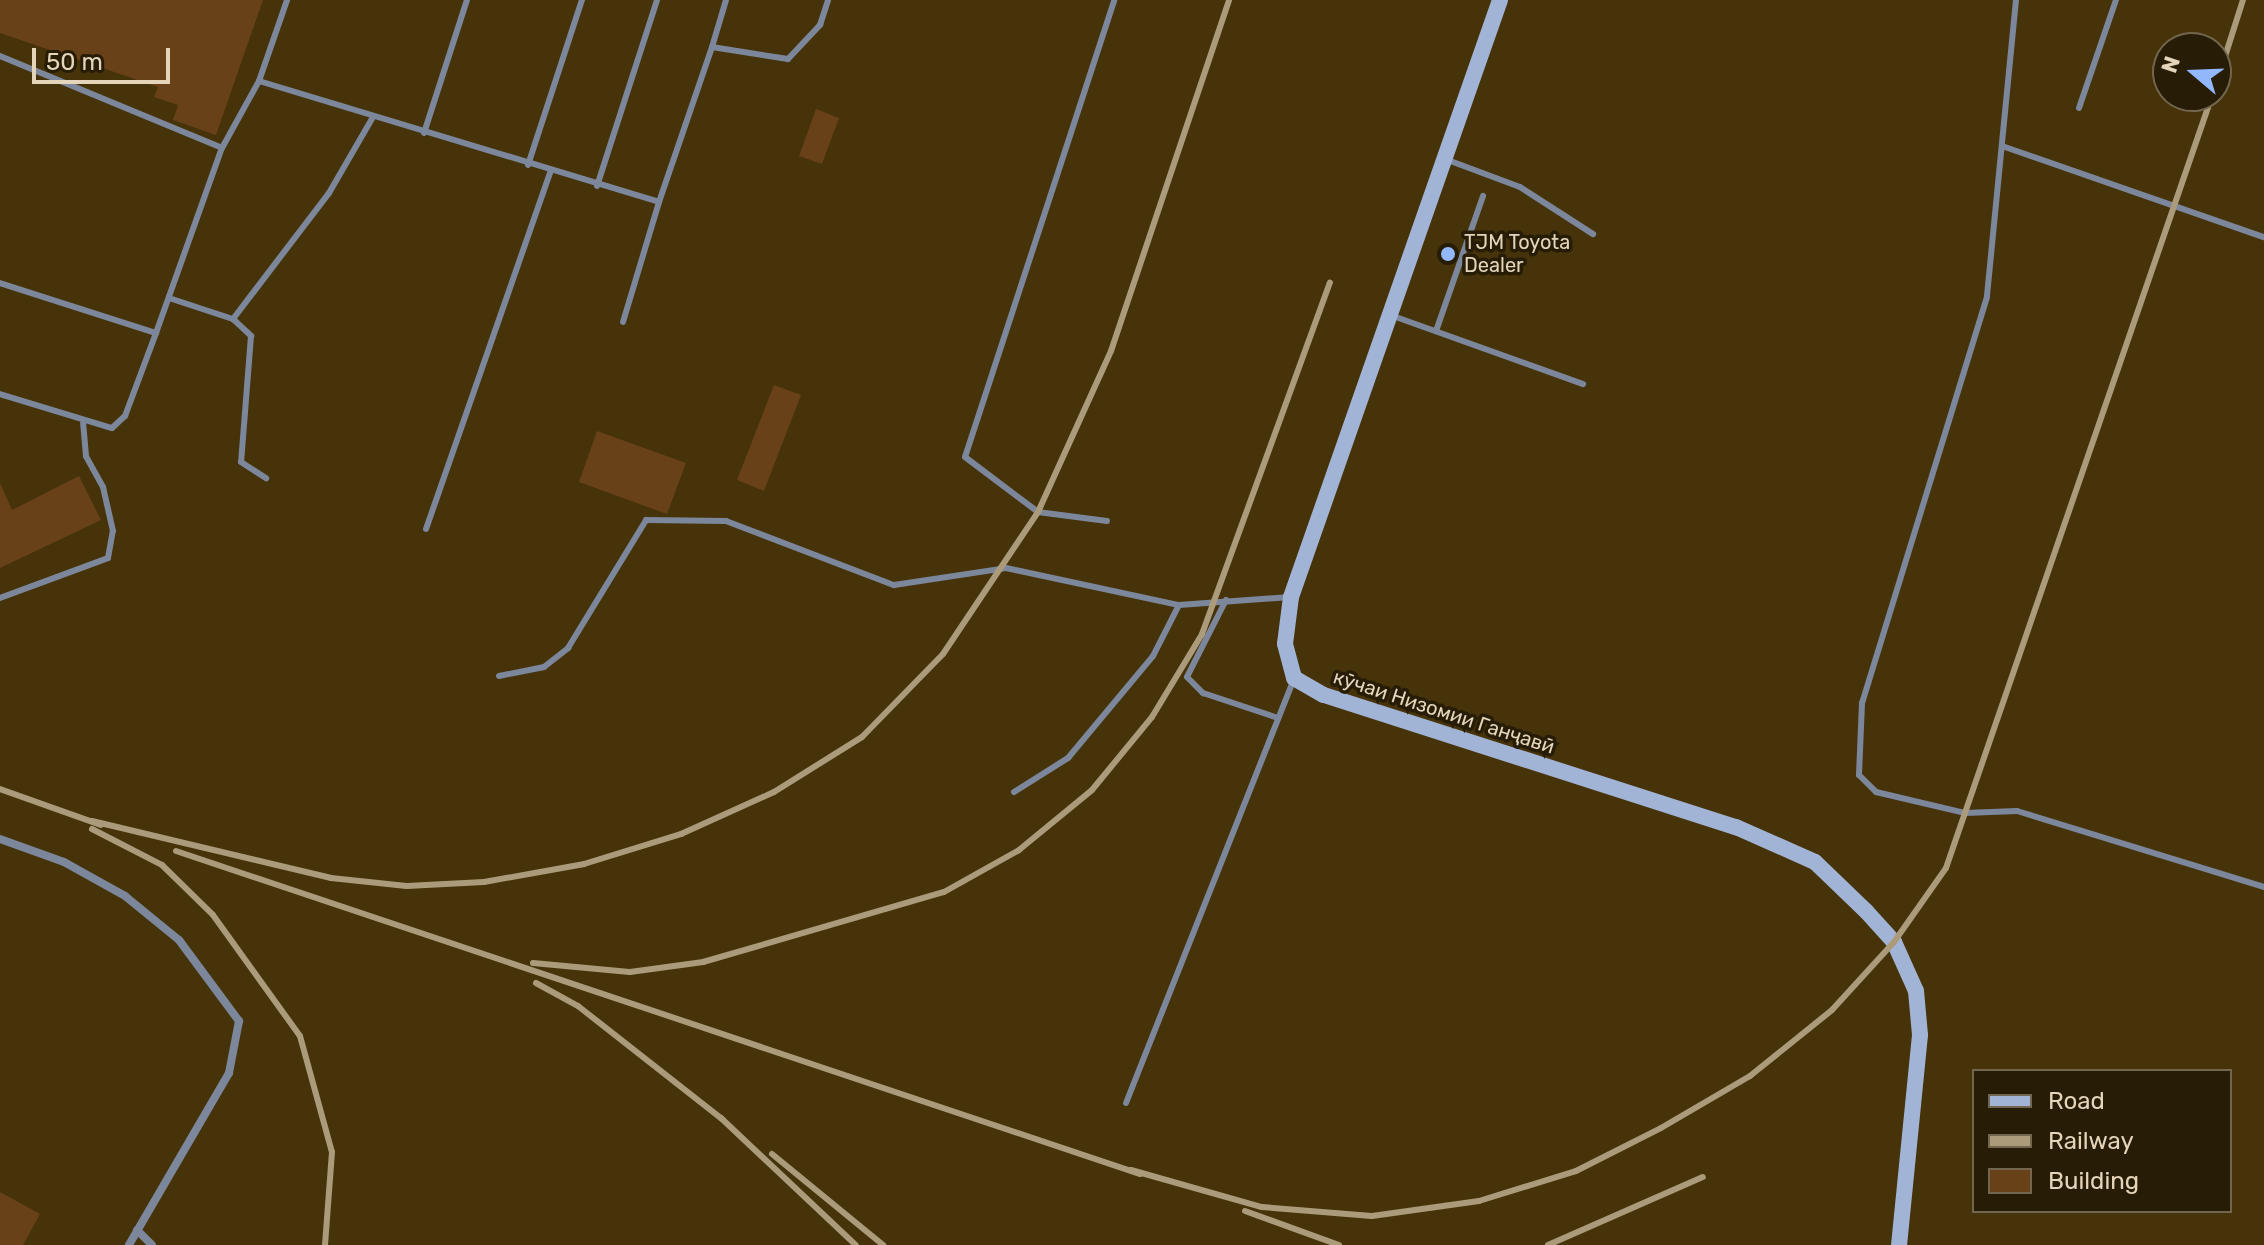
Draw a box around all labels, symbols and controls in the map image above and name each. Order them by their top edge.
scale bar [36,32,174,82]
north arrow [2152,32,2232,112]
text: 50 m [46,48,103,76]
text: N [2155,53,2186,77]
place label: TJM Toyota Dealer [1464,230,1571,277]
marker: TJM Toyota Dealer [1439,245,1457,263]
street label: кӯчаи Низомии Ганҷавӣ [1330,665,1558,759]
legend [1972,1069,2232,1213]
text: Road [2048,1087,2105,1115]
text: Railway [2048,1127,2134,1155]
text: Building [2048,1167,2139,1195]

